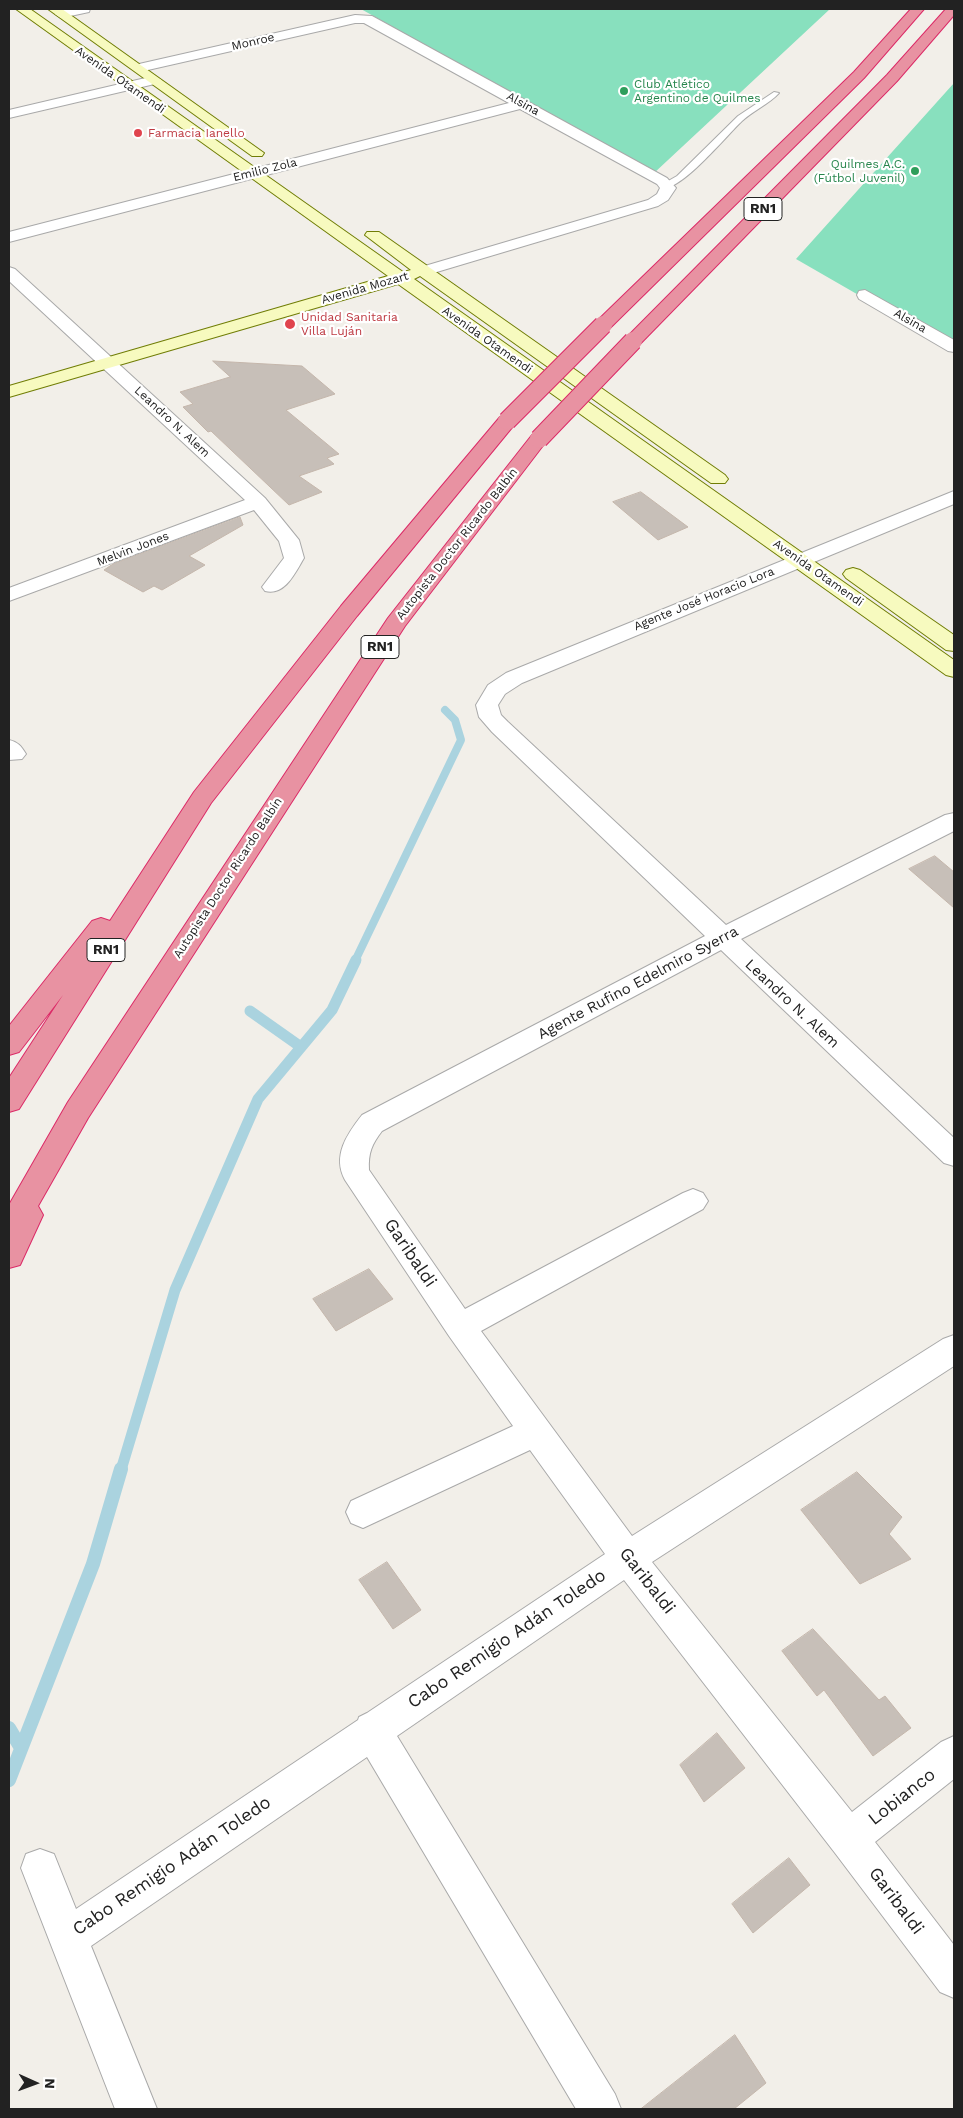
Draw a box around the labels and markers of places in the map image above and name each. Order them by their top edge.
place label: Club Atlético Argentino de Quilmes [634,77,761,105]
marker: Club Atlético Argentino de Quilmes [618,85,630,97]
place label: Farmacia Ianello [148,126,245,140]
marker: Farmacia Ianello [132,127,144,139]
place label: Quilmes A.C. (Fútbol Juvenil) [814,157,905,185]
marker: Quilmes A.C. (Fútbol Juvenil) [909,165,921,177]
place label: Unidad Sanitaria Villa Luján [301,310,398,338]
marker: Unidad Sanitaria Villa Luján [283,317,297,331]

